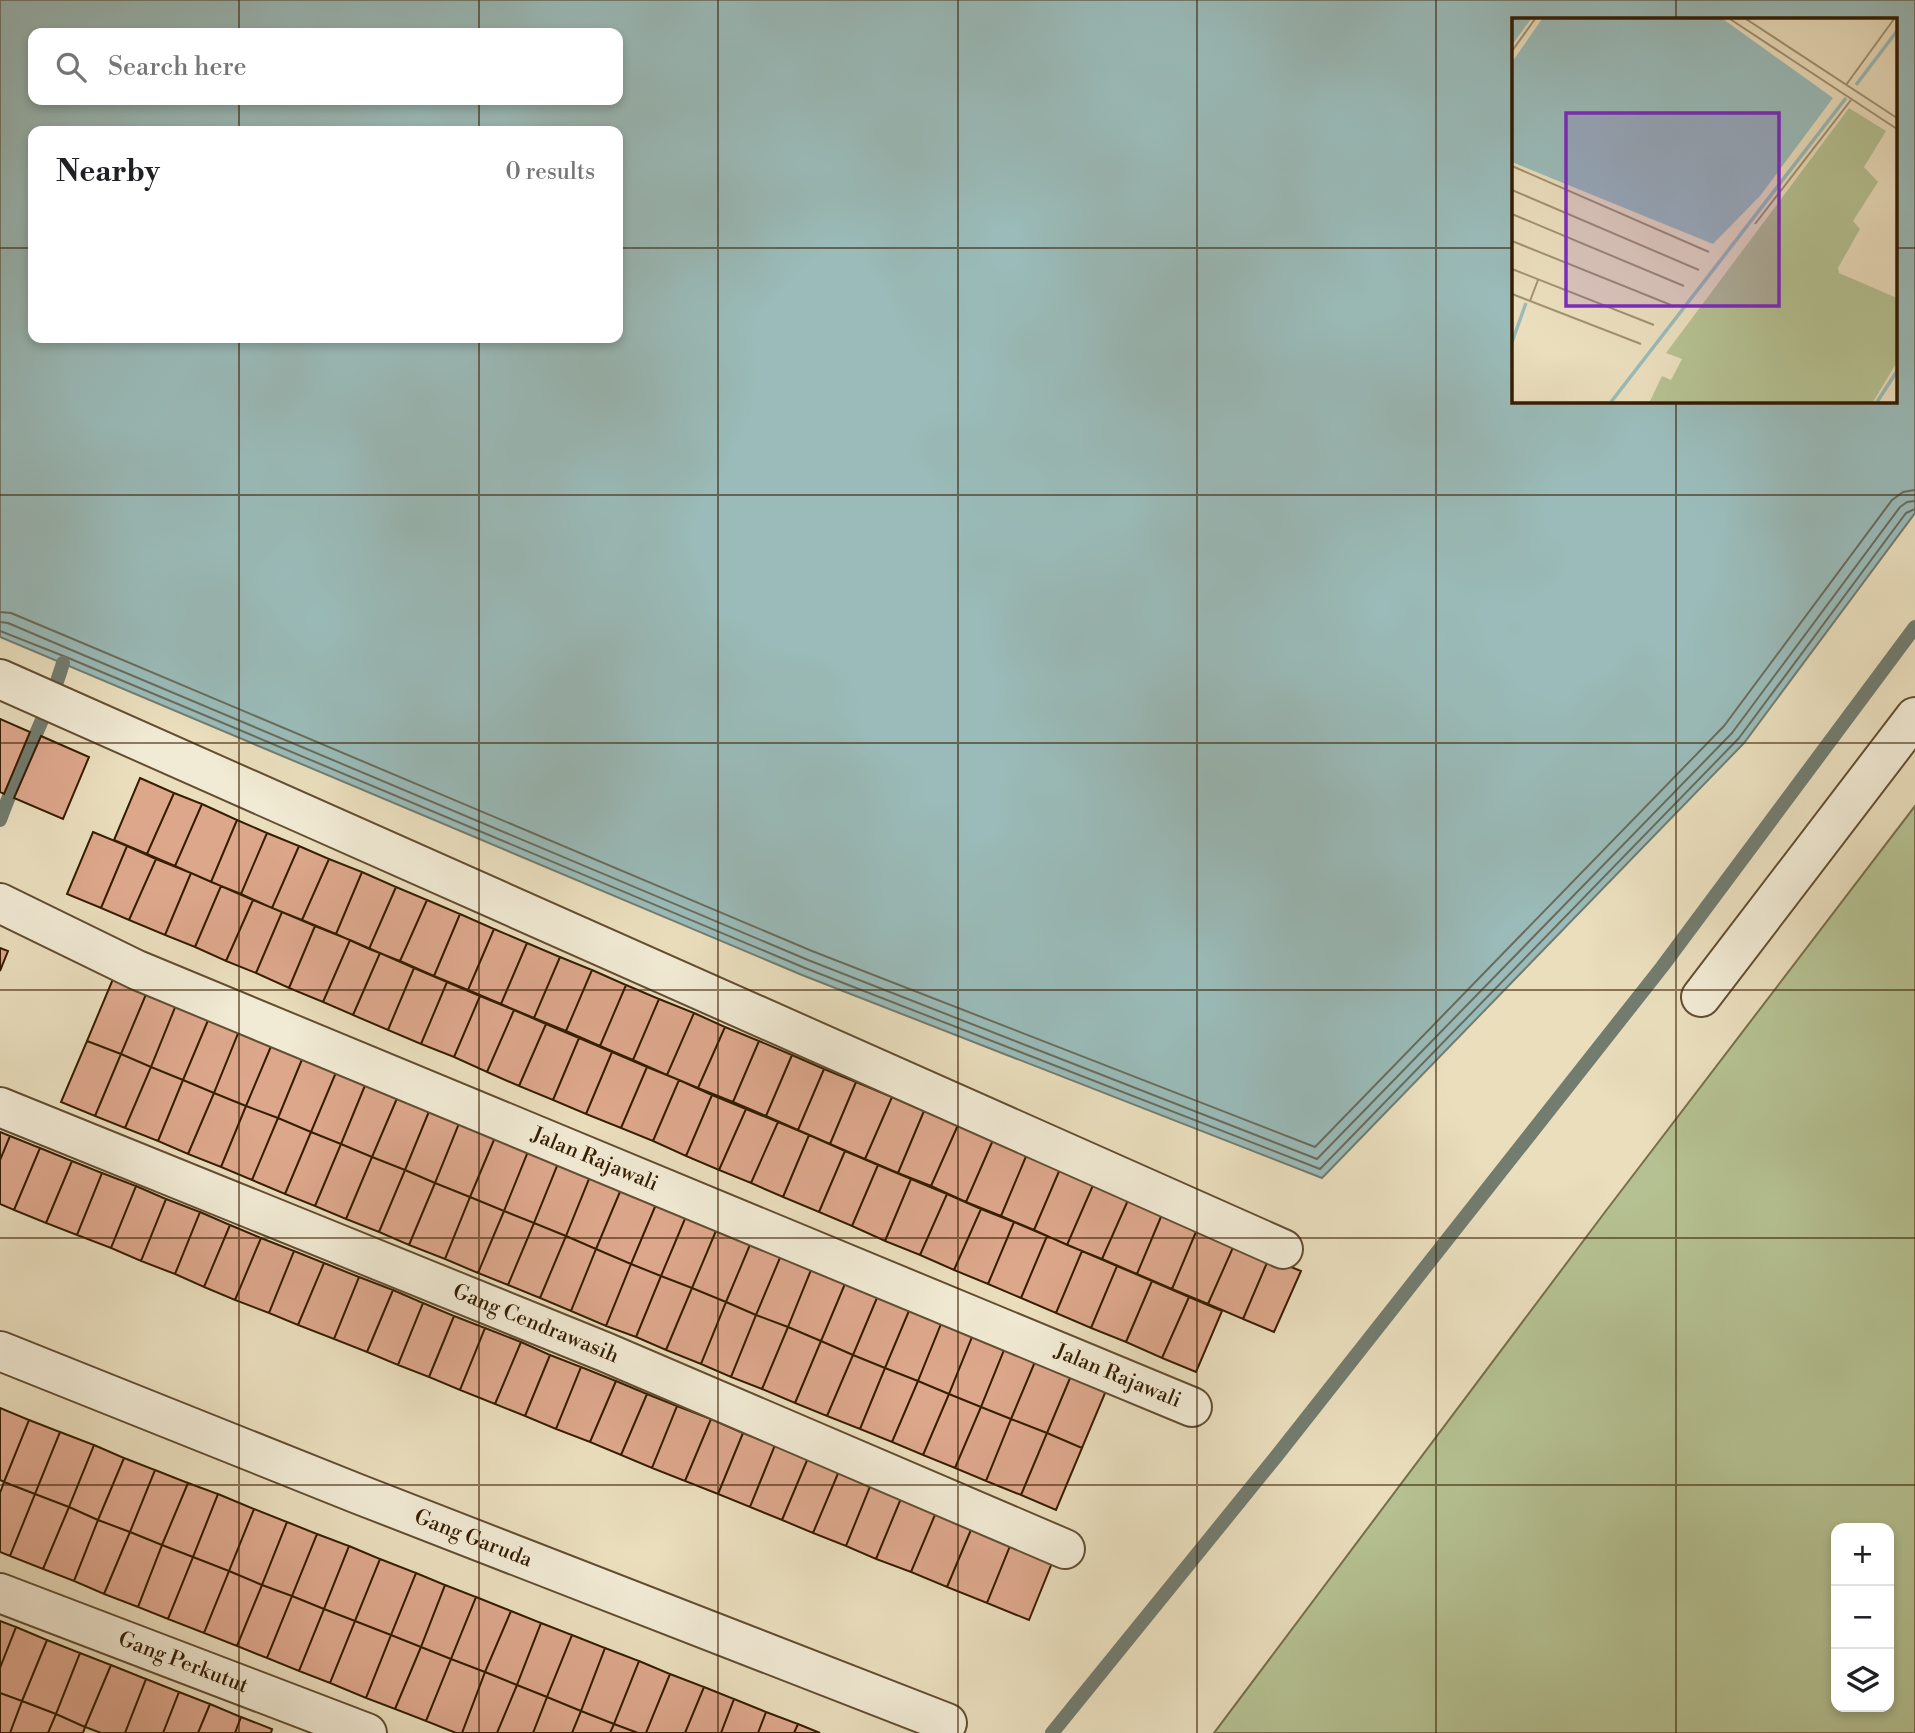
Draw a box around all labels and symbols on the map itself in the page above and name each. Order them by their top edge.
inset map [1512,18,1898,402]
street label: Jalan Rajawali [527,1121,662,1197]
street label: Gang Cendrawasih [449,1279,623,1370]
street label: Jalan Rajawali [1050,1338,1185,1414]
street label: Gang Garuda [410,1504,536,1574]
street label: Gang Perkutut [115,1626,252,1700]

